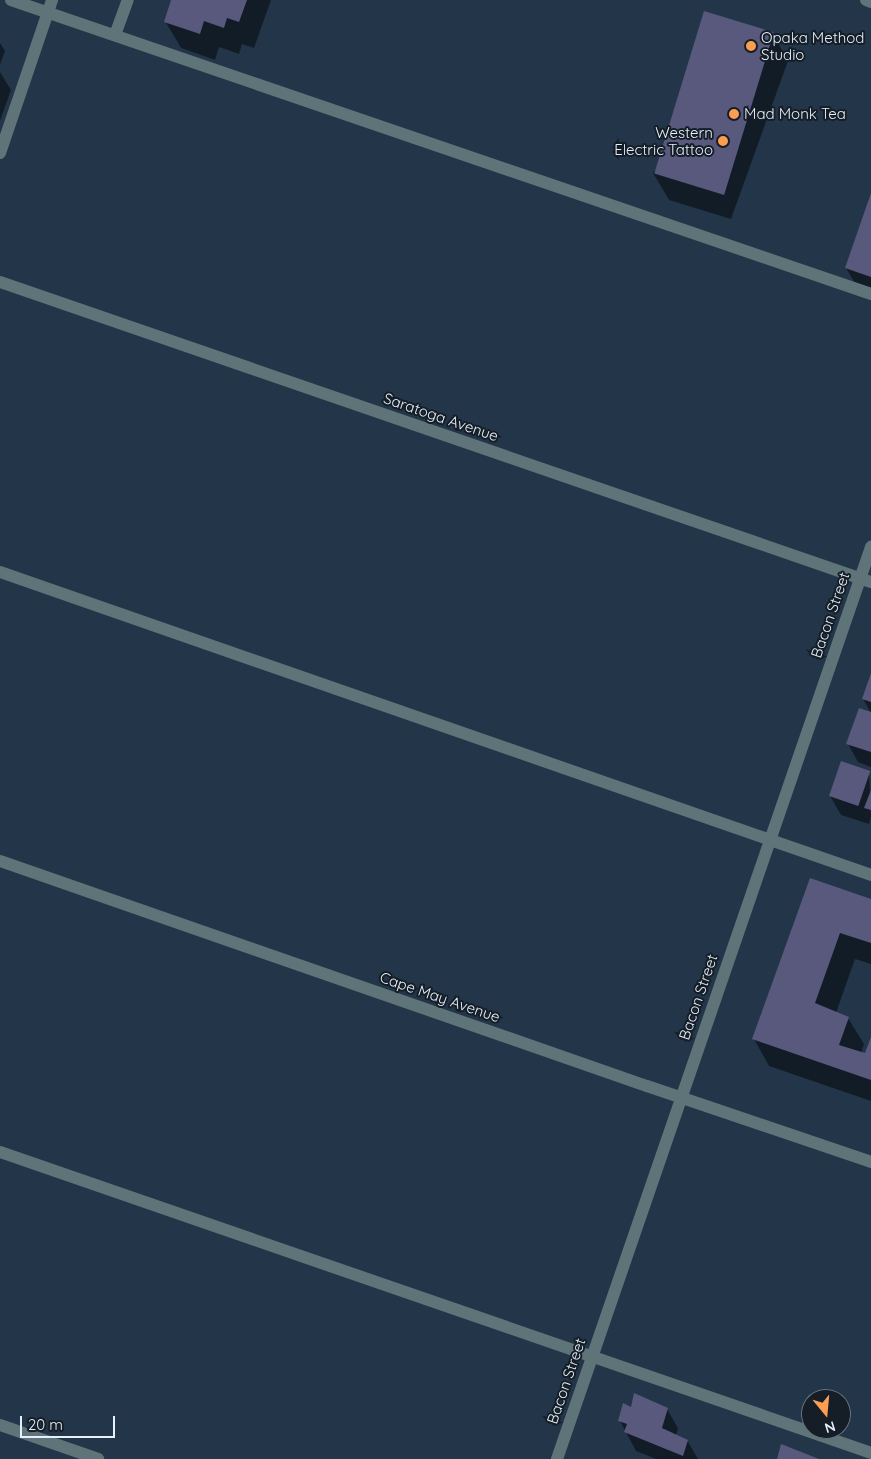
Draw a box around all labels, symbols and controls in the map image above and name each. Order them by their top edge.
place label: Opaka Method Studio [761,28,864,63]
marker: Opaka Method Studio [745,40,757,52]
place label: Mad Monk Tea [744,105,846,123]
marker: Mad Monk Tea [728,108,740,120]
place label: Western Electric Tattoo [614,123,713,158]
marker: Western Electric Tattoo [717,135,729,147]
street label: Saratoga Avenue [381,389,501,445]
street label: Bacon Street [807,570,853,660]
street label: Bacon Street [675,952,721,1042]
street label: Cape May Avenue [378,968,502,1026]
street label: Bacon Street [543,1336,589,1426]
north arrow [801,1389,851,1439]
scale bar [22,1406,118,1438]
text: 20 m [28,1415,63,1434]
text: N [823,1417,838,1437]

